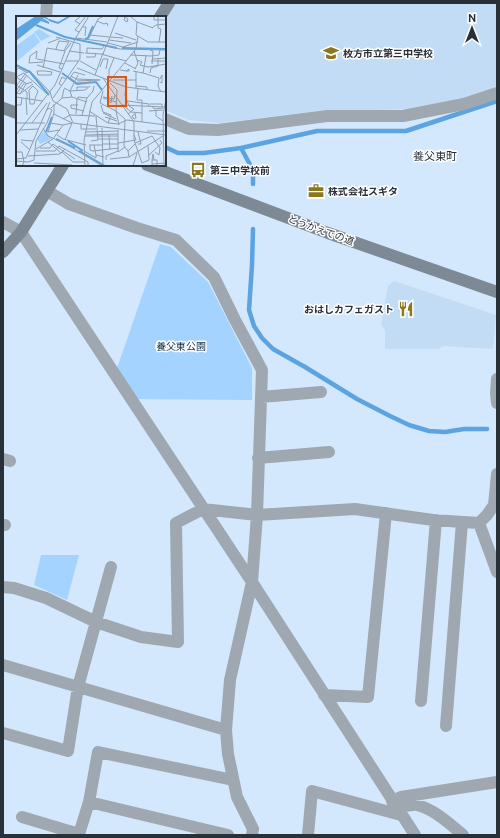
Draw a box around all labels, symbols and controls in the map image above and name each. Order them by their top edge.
north arrow [452,8,492,48]
text: N [468,12,476,24]
inset map [16,16,166,166]
school or university icon: 枚方市立第三中学校 [322,44,340,62]
place label: 枚方市立第三中学校 [343,48,433,59]
district label: 養父東町 [413,150,457,162]
bus stop icon: 第三中学校前 [189,161,207,179]
place label: 第三中学校前 [210,165,270,176]
office icon: 株式会社スギタ [307,182,325,200]
place label: 株式会社スギタ [328,186,398,197]
street label: とうかえでの道 [286,213,356,247]
restaurant icon: おはしカフェガスト [397,300,415,318]
place label: おはしカフェガスト [304,304,394,315]
park label: 養父東公園 [156,341,206,352]

